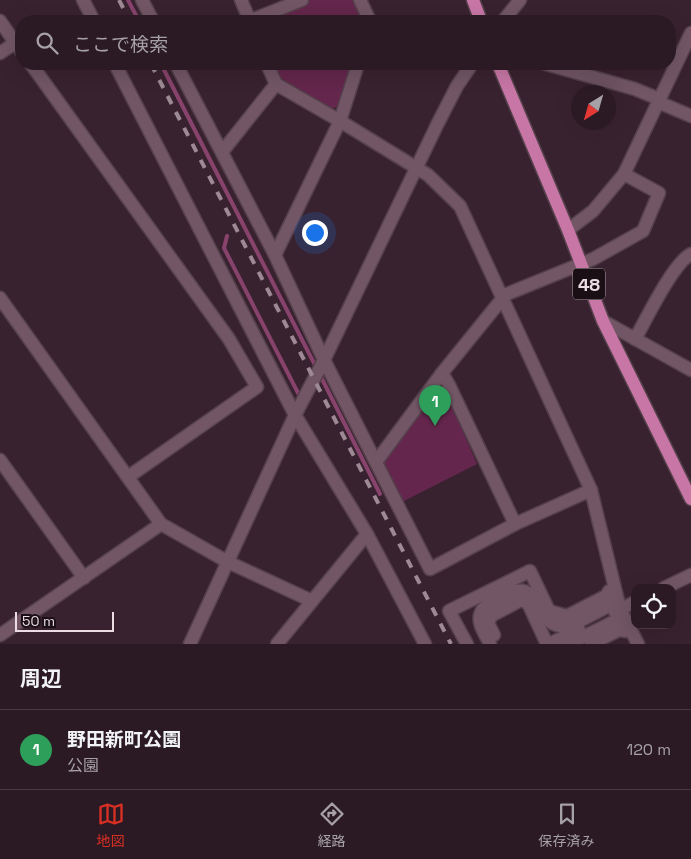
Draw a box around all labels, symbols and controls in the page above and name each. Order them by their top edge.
search box [15,15,676,70]
icon: search [33,29,61,57]
text: ここで検索 [73,32,168,57]
north arrow [571,85,616,130]
your location [302,220,328,246]
road number: 48 [573,268,605,300]
pin: 1 [419,385,451,426]
map controls [631,584,676,629]
button: locate [631,584,676,629]
scale bar [15,609,114,632]
text: 50 m [22,612,55,630]
text: 周辺 [20,665,62,692]
text: 野田新町公園 [67,727,181,752]
text: 1 [32,739,40,760]
text: 120 m [627,739,671,760]
text: 公園 [67,755,99,776]
tab: 地図 [97,800,125,850]
tab: 経路 [318,800,346,850]
tab: 保存済み [539,800,595,850]

